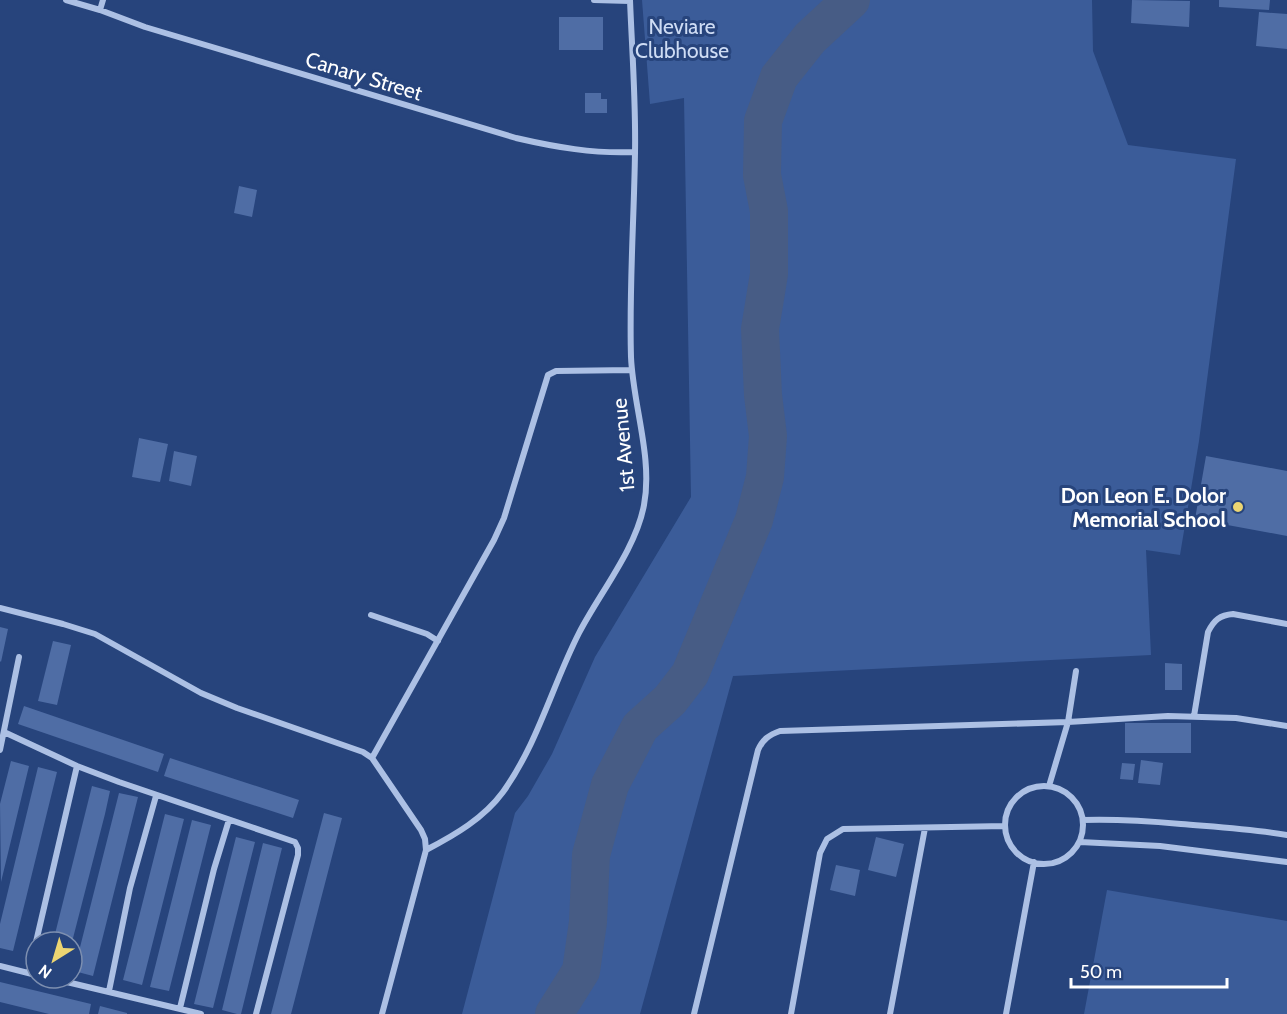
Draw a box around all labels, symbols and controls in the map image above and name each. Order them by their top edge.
park label: Neviare Clubhouse [635,14,729,63]
street label: Canary Street [303,46,425,106]
street label: 1st Avenue [606,397,640,493]
place label: Don Leon E. Dolor Memorial School [1061,483,1226,532]
marker: Don Leon E. Dolor Memorial School [1231,500,1245,514]
north arrow [24,930,84,990]
scale bar [1071,951,1227,989]
text: N [35,961,56,983]
text: 50 m [1080,961,1122,983]

